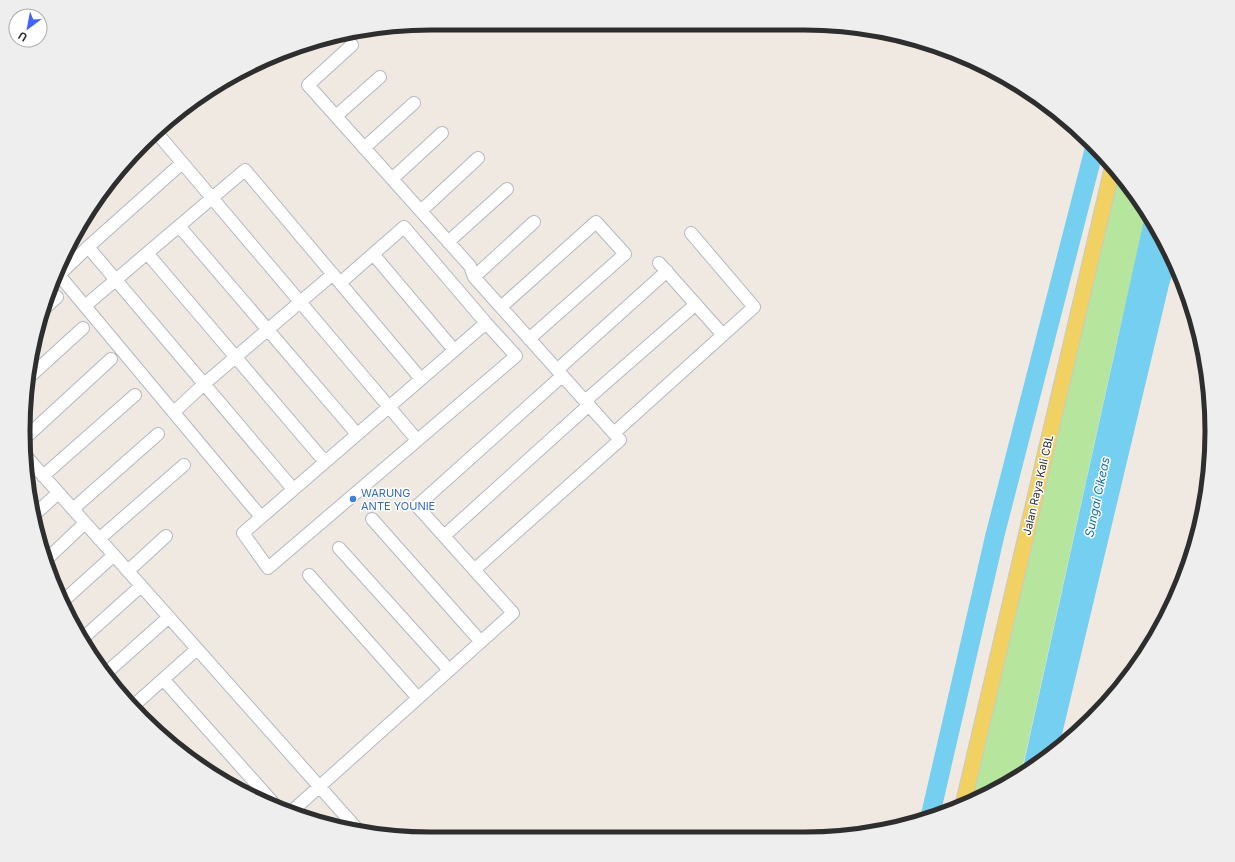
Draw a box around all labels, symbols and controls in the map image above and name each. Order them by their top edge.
north arrow [8,8,48,48]
text: U [16,28,30,45]
street label: Jalan Raya Kali CBL [1020,433,1056,537]
water label: Sungai Cikeas [1081,456,1113,538]
place label: WARUNG ANTE YOUNIE [361,486,435,513]
marker: WARUNG ANTE YOUNIE [348,494,358,504]

